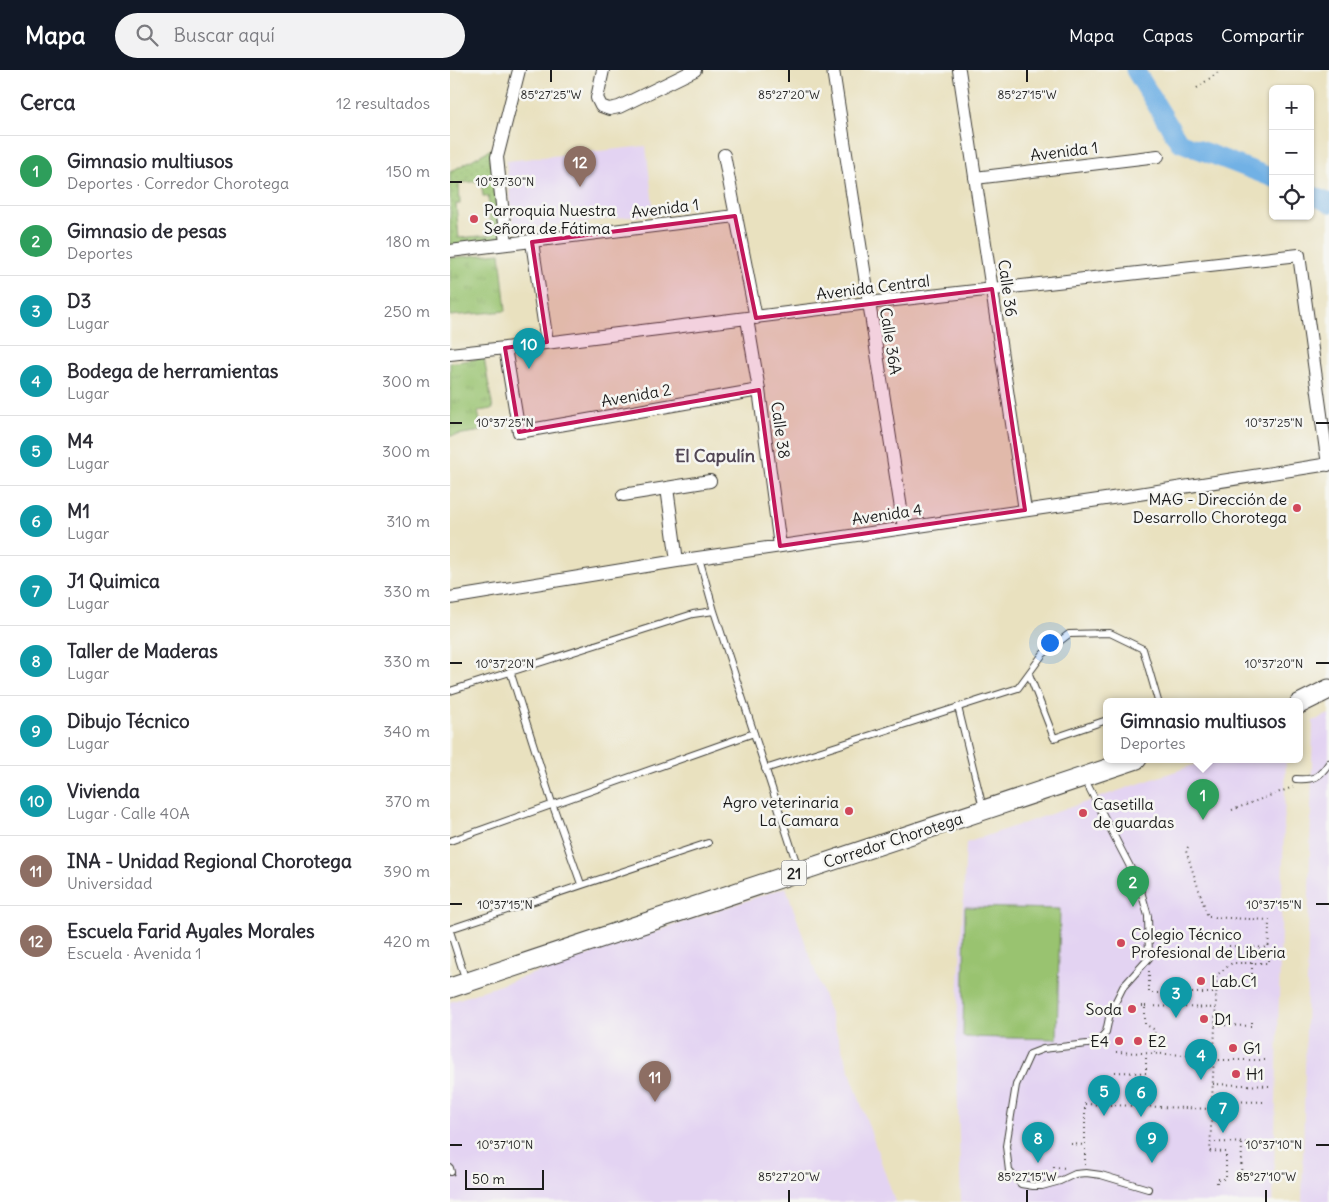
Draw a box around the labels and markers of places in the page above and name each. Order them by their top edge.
pin: 12 [564,146,596,187]
place label: Parroquia Nuestra Señora de Fátima [484,200,616,238]
marker: Parroquia Nuestra Señora de Fátima [468,213,480,225]
pin: 10 [513,328,545,369]
place label: MAG - Dirección de Desarrollo Chorotega [1133,489,1287,527]
marker: MAG - Dirección de Desarrollo Chorotega [1291,502,1303,514]
pin: 1 [1187,779,1219,820]
place label: Agro veterinaria La Camara [723,792,839,830]
place label: Casetilla de guardas [1093,794,1174,832]
marker: Agro veterinaria La Camara [843,805,855,817]
marker: Casetilla de guardas [1077,807,1089,819]
pin: 2 [1117,866,1149,907]
place label: Colegio Técnico Profesional de Liberia [1131,924,1286,962]
marker: Colegio Técnico Profesional de Liberia [1115,937,1127,949]
place label: Lab.C1 [1211,971,1257,991]
marker: Lab.C1 [1195,975,1207,987]
pin: 3 [1160,977,1192,1018]
place label: Soda [1086,999,1122,1019]
marker: Soda [1126,1003,1138,1015]
place label: D1 [1214,1009,1232,1029]
marker: D1 [1198,1013,1210,1025]
place label: E4 [1090,1031,1109,1051]
place label: E2 [1148,1031,1166,1051]
marker: E4 [1113,1035,1125,1047]
marker: E2 [1132,1035,1144,1047]
place label: G1 [1243,1038,1261,1058]
pin: 4 [1185,1039,1217,1080]
marker: G1 [1227,1042,1239,1054]
pin: 11 [639,1061,671,1102]
place label: H1 [1246,1064,1264,1084]
marker: H1 [1230,1068,1242,1080]
pin: 5 [1088,1075,1120,1116]
pin: 6 [1125,1076,1157,1117]
pin: 7 [1207,1092,1239,1133]
pin: 8 [1022,1122,1054,1163]
pin: 9 [1136,1122,1168,1163]

